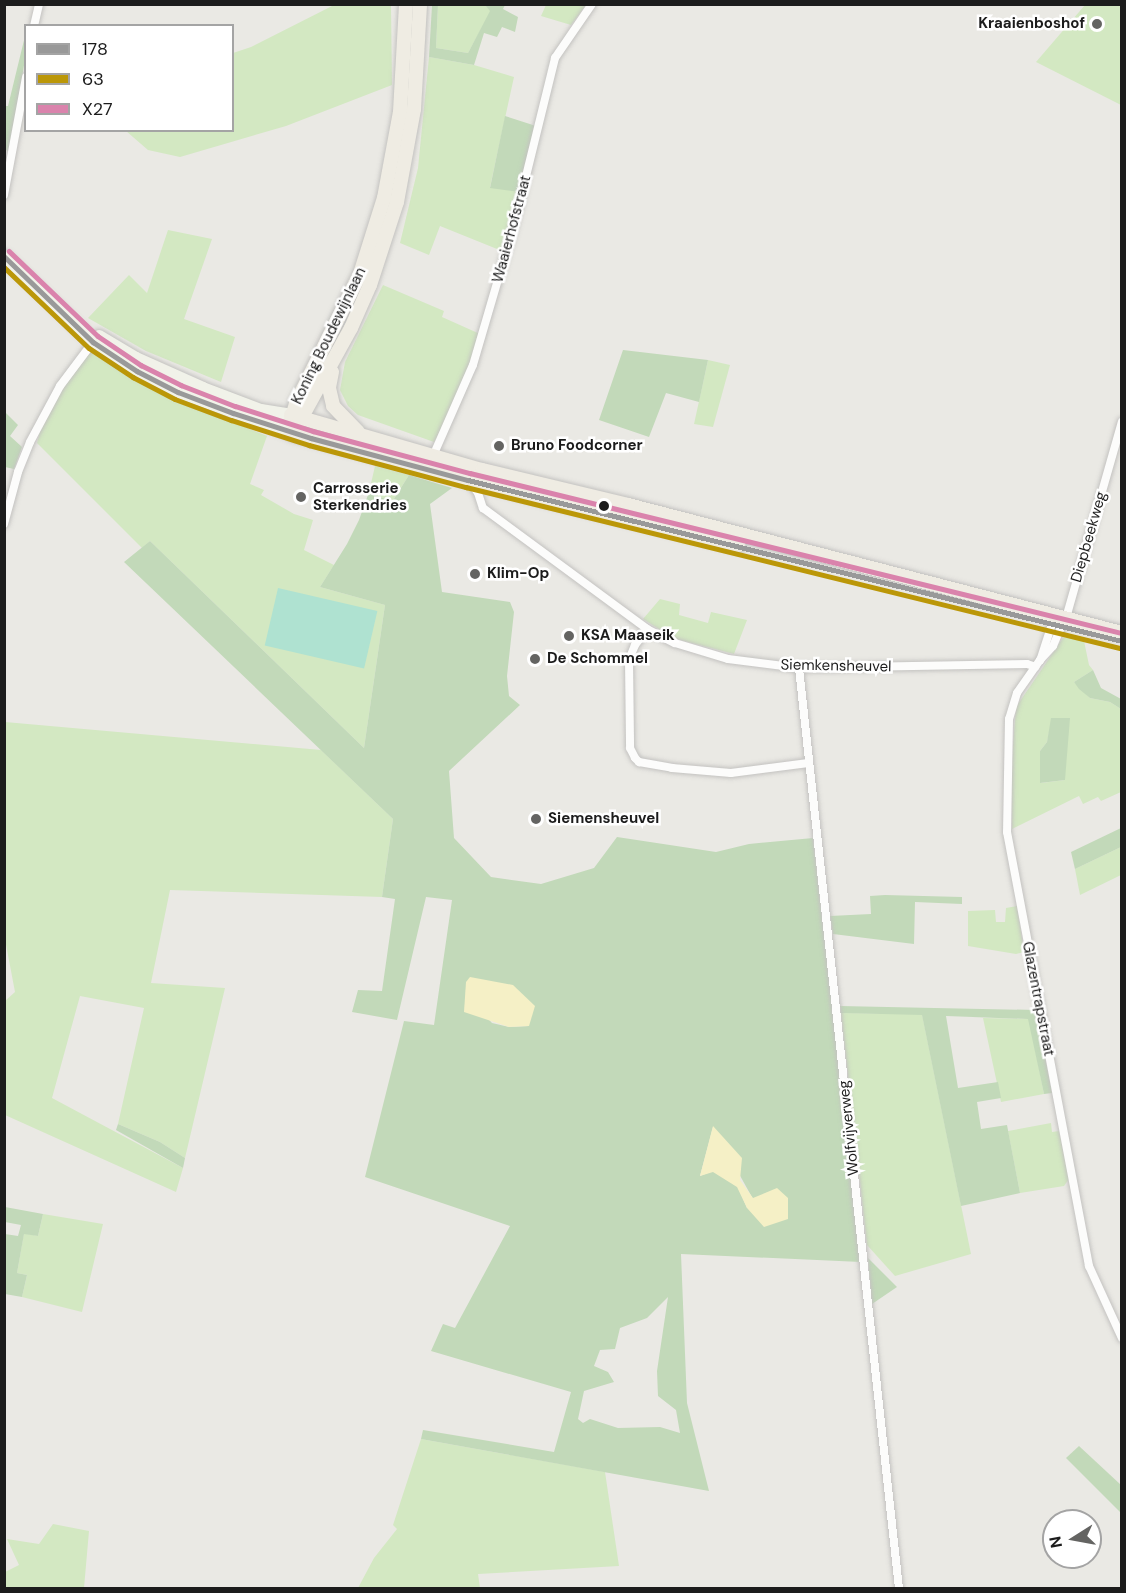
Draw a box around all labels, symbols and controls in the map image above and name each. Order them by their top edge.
place label: Kraaienboshof [978,15,1085,33]
marker: Kraaienboshof [1090,17,1104,31]
legend [24,24,234,132]
text: 178 [82,37,108,61]
text: 63 [82,67,104,91]
text: X27 [82,97,113,121]
street label: Waaierhofstraat [489,173,535,285]
street label: Koning Boudewijnlaan [288,265,370,407]
place label: Bruno Foodcorner [511,437,643,455]
marker: Bruno Foodcorner [492,439,506,453]
place label: Carrosserie Sterkendries [313,479,407,514]
street label: Diepbeekweg [1067,489,1111,585]
marker: Carrosserie Sterkendries [294,490,308,504]
unlabelled marker [598,500,610,512]
place label: Klim-Op [487,565,549,583]
marker: Klim-Op [468,567,482,581]
place label: KSA Maaseik [581,627,675,645]
marker: KSA Maaseik [562,629,576,643]
place label: De Schommel [547,650,648,668]
marker: De Schommel [528,652,542,666]
street label: Siemkensheuvel [780,656,892,676]
place label: Siemensheuvel [548,810,659,828]
marker: Siemensheuvel [529,812,543,826]
street label: Glazentrapstraat [1018,940,1058,1058]
street label: Wolfvijverweg [835,1079,863,1177]
north arrow [1042,1509,1102,1569]
text: N [1044,1534,1067,1550]

